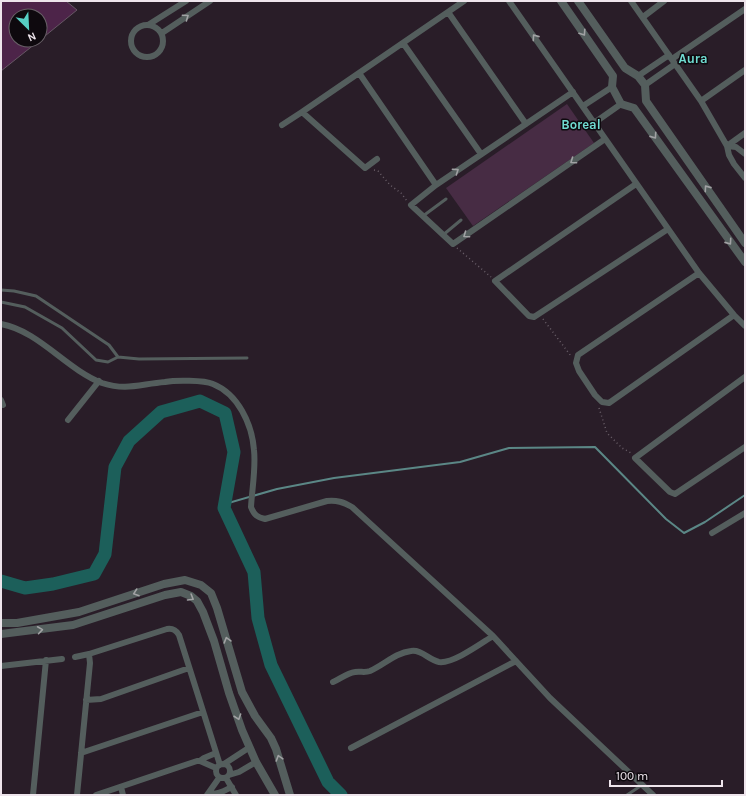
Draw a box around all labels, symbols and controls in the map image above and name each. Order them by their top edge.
north arrow [8,8,48,48]
one-way arrow [181,15,188,22]
text: N [26,29,38,44]
one-way arrow [578,29,586,36]
one-way arrow [533,35,540,42]
district label: Aura [679,51,708,66]
district label: Boreal [561,117,601,132]
one-way arrow [649,132,657,139]
one-way arrow [570,156,577,164]
one-way arrow [451,169,458,176]
one-way arrow [705,186,712,193]
one-way arrow [463,230,470,238]
one-way arrow [725,237,732,244]
one-way arrow [133,588,140,597]
one-way arrow [187,593,194,600]
one-way arrow [37,626,43,635]
one-way arrow [223,637,232,644]
one-way arrow [233,713,241,720]
one-way arrow [275,754,284,761]
scale bar [610,762,722,788]
text: 100 m [616,769,648,783]

